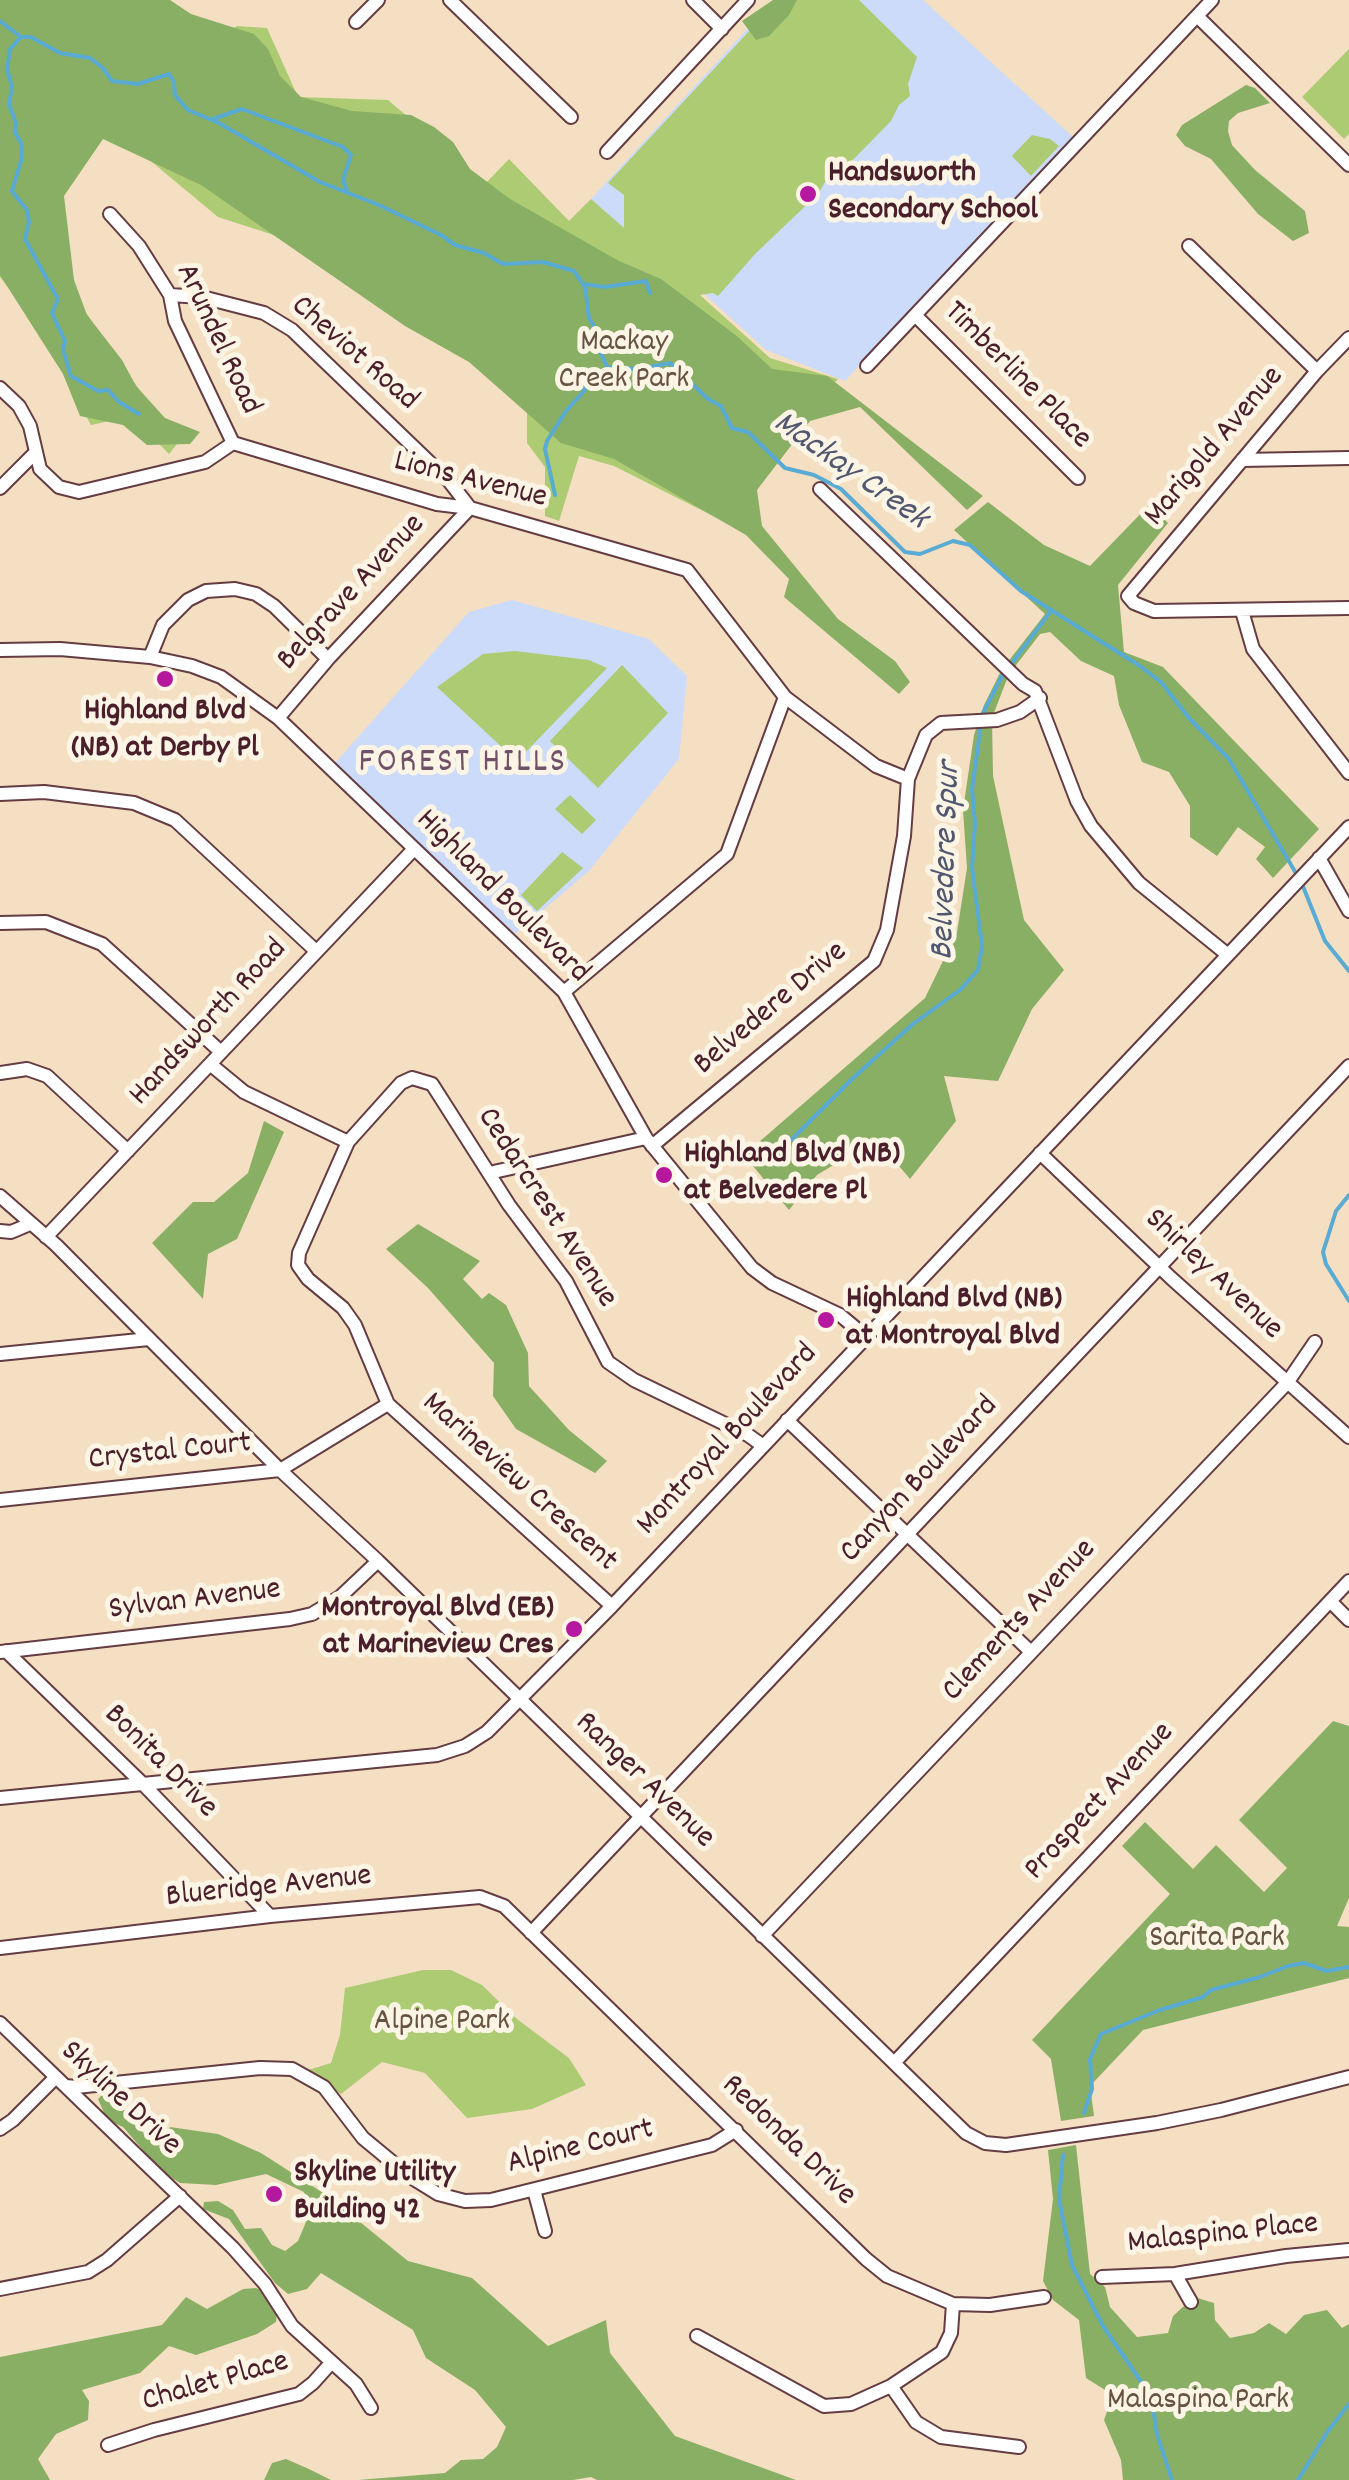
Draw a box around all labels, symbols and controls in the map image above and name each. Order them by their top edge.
place label: Handsworth Secondary School [828,157,1038,232]
marker: Handsworth Secondary School [797,183,819,205]
street label: Arundel Road [164,259,268,421]
street label: Cheviot Road [281,289,425,421]
street label: Timberline Place [934,295,1098,459]
park label: Mackay Creek Park [559,326,689,401]
street label: Marigold Avenue [1138,360,1294,536]
water label: Mackay Creek [763,404,935,542]
street label: Lions Avenue [390,444,550,520]
street label: Belgrave Avenue [271,508,435,680]
marker: Highland Blvd (NB) at Derby Pl [154,668,176,690]
place label: Highland Blvd (NB) at Derby Pl [71,695,259,770]
district label: FOREST HILLS [359,744,567,786]
water label: Belvedere Spur [925,761,973,961]
street label: Highland Boulevard [406,803,596,993]
street label: Handsworth Road [123,932,297,1116]
street label: Belvedere Drive [688,935,856,1085]
street label: Cedarcrest Avenue [466,1102,624,1316]
place label: Highland Blvd (NB) at Belvedere Pl [684,1138,900,1213]
marker: Highland Blvd (NB) at Belvedere Pl [653,1164,675,1186]
street label: Shirley Avenue [1135,1202,1289,1350]
place label: Highland Blvd (NB) at Montroyal Blvd [846,1283,1062,1358]
marker: Highland Blvd (NB) at Montroyal Blvd [815,1309,837,1331]
street label: Montroyal Boulevard [630,1337,828,1545]
street label: Marineview Crescent [412,1386,624,1582]
street label: Canyon Boulevard [834,1389,1008,1573]
street label: Crystal Court [87,1426,253,1482]
street label: Clements Avenue [936,1533,1106,1711]
street label: Sylvan Avenue [107,1572,283,1632]
place label: Montroyal Blvd (EB) at Marineview Cres [321,1592,554,1667]
marker: Montroyal Blvd (EB) at Marineview Cres [563,1618,585,1640]
street label: Bonita Drive [94,1698,224,1828]
street label: Ranger Avenue [565,1706,721,1858]
street label: Prospect Avenue [1018,1716,1184,1890]
street label: Blueridge Avenue [164,1859,374,1919]
park label: Sarita Park [1149,1922,1285,1960]
park label: Alpine Park [374,2005,510,2043]
street label: Skyline Drive [50,2034,188,2166]
street label: Redonda Drive [712,2068,862,2216]
street label: Alpine Court [504,2112,658,2186]
place label: Skyline Utility Building 42 [294,2157,455,2232]
marker: Skyline Utility Building 42 [263,2183,285,2205]
street label: Malaspina Place [1126,2207,1320,2265]
street label: Chalet Place [138,2345,294,2423]
park label: Malaspina Park [1107,2384,1289,2422]

